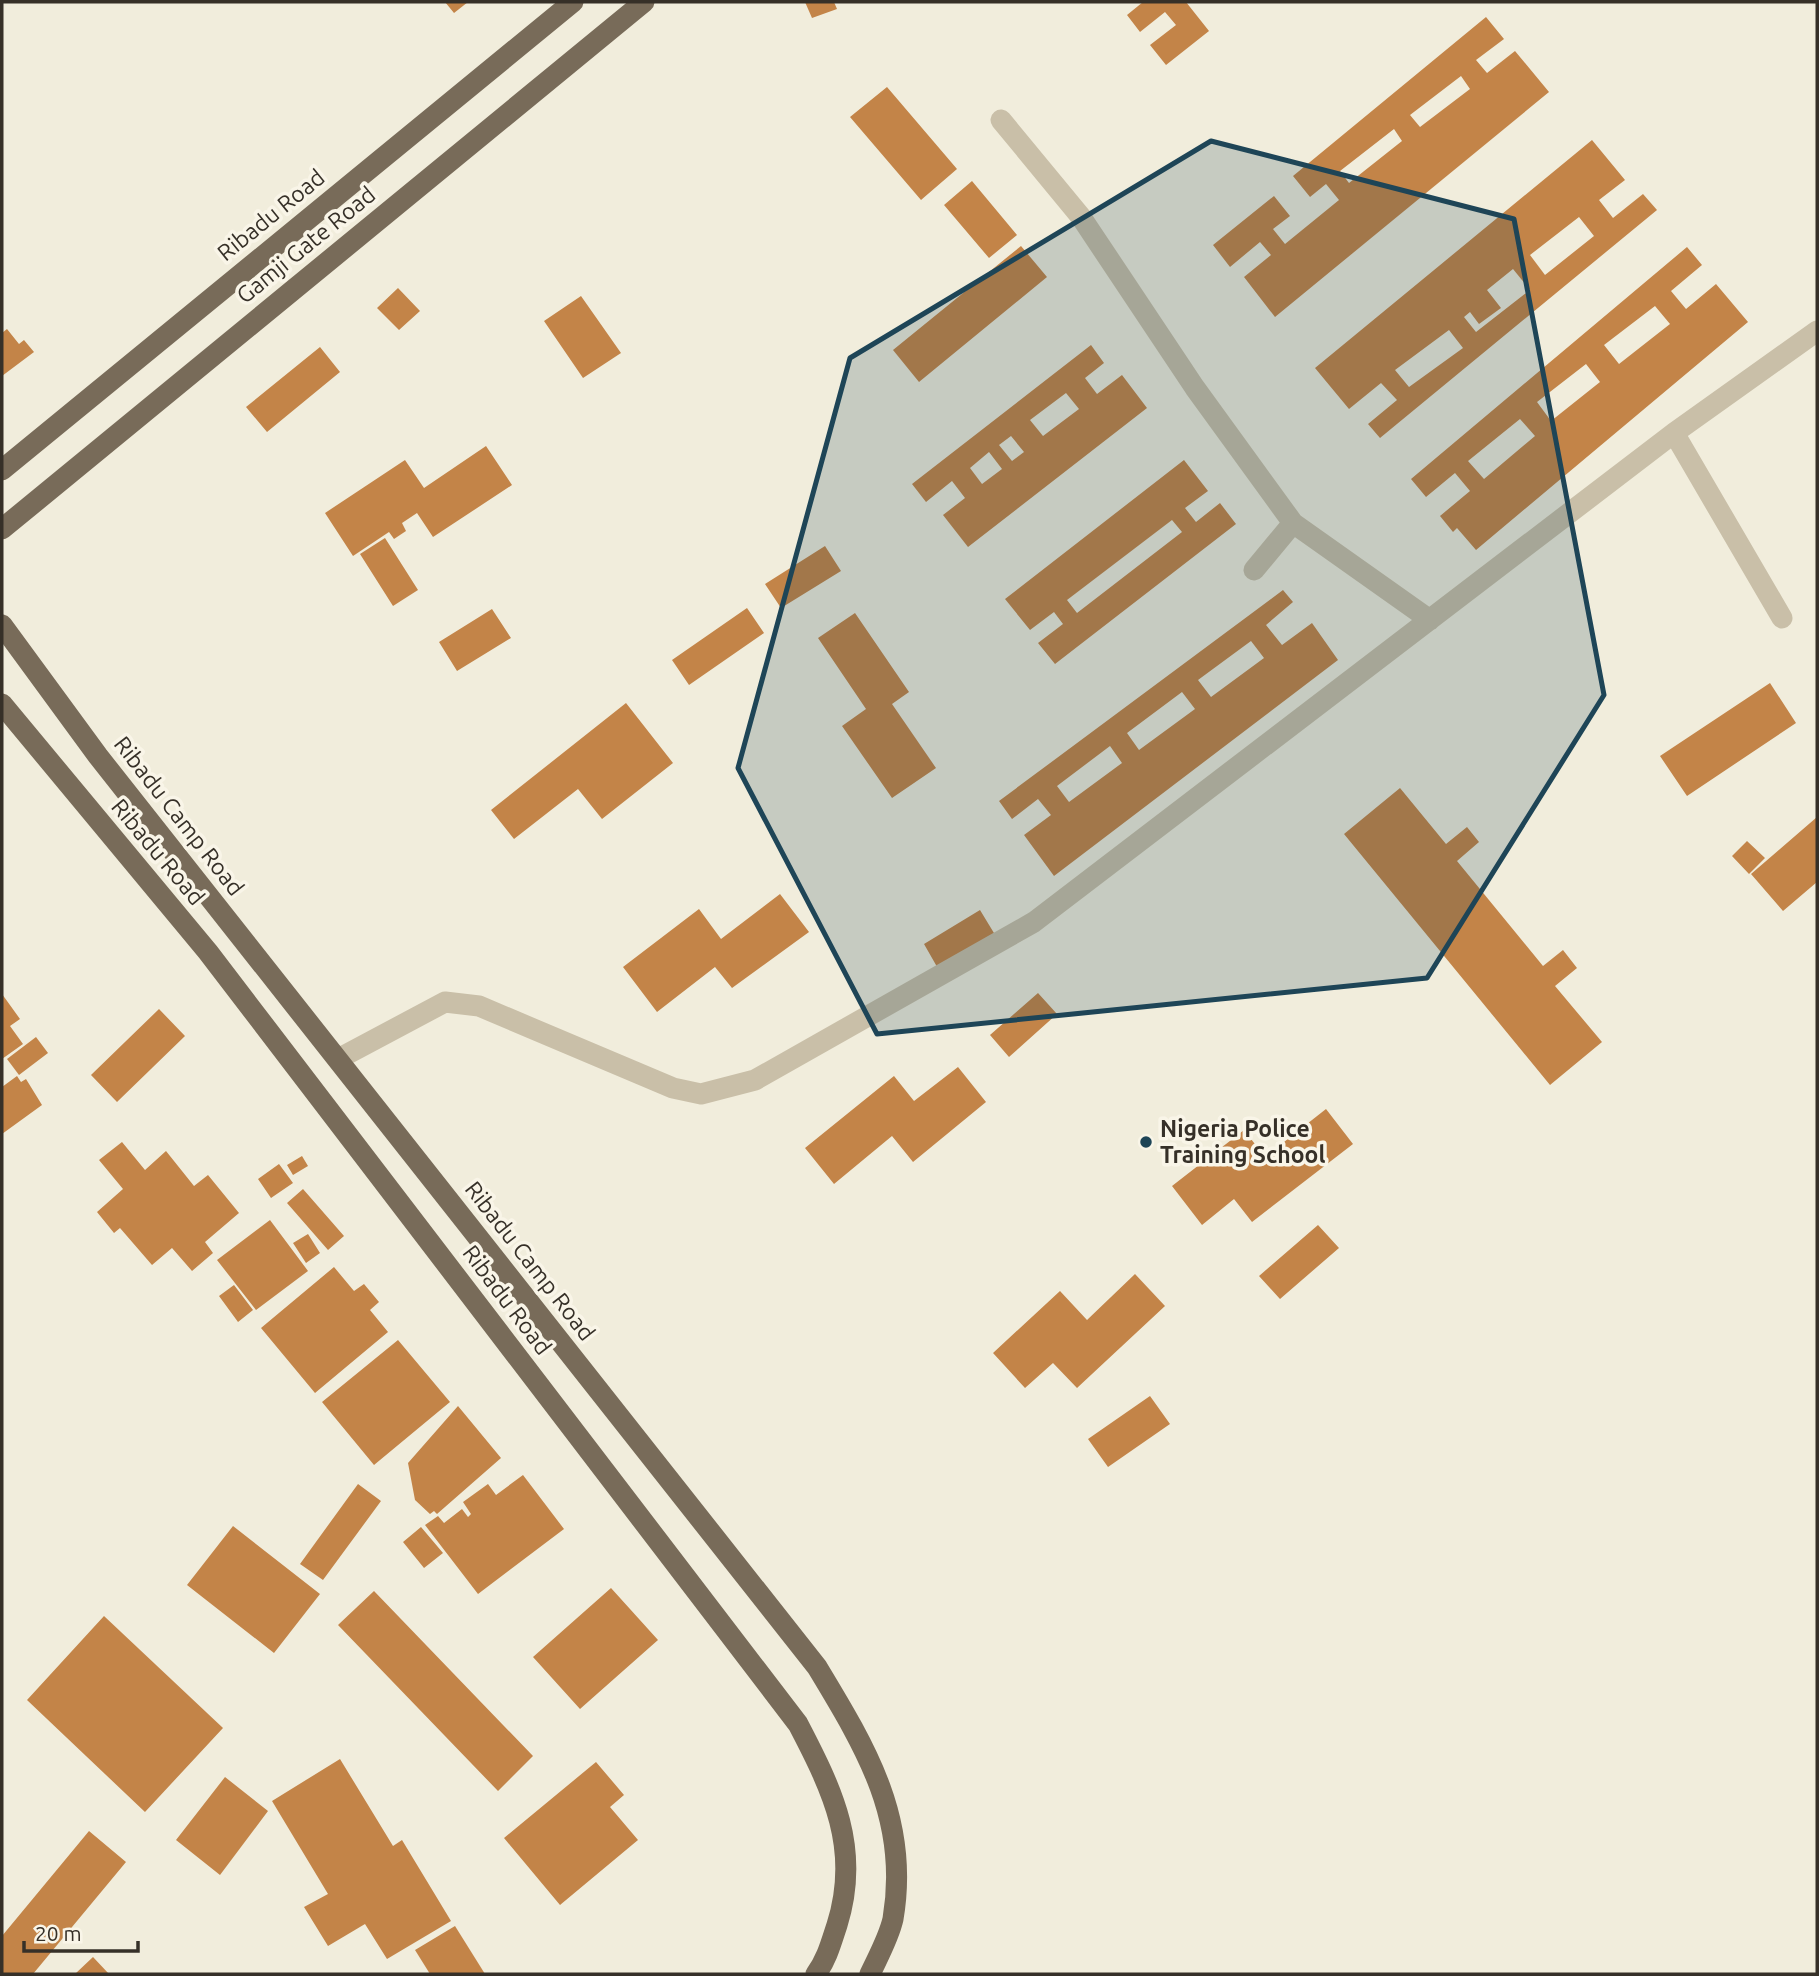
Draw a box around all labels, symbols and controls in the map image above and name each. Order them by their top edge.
street label: Ribadu Road [212,164,329,265]
street label: Gamji Gate Road [232,181,380,308]
street label: Ribadu Camp Road [110,731,249,900]
street label: Ribadu Road [107,794,210,910]
place label: Nigeria Police Training School [1160,1116,1325,1167]
marker: Nigeria Police Training School [1138,1134,1154,1150]
street label: Ribadu Camp Road [461,1176,600,1345]
street label: Ribadu Road [458,1240,557,1359]
scale bar [24,1910,138,1954]
text: 20 m [35,1921,82,1945]

